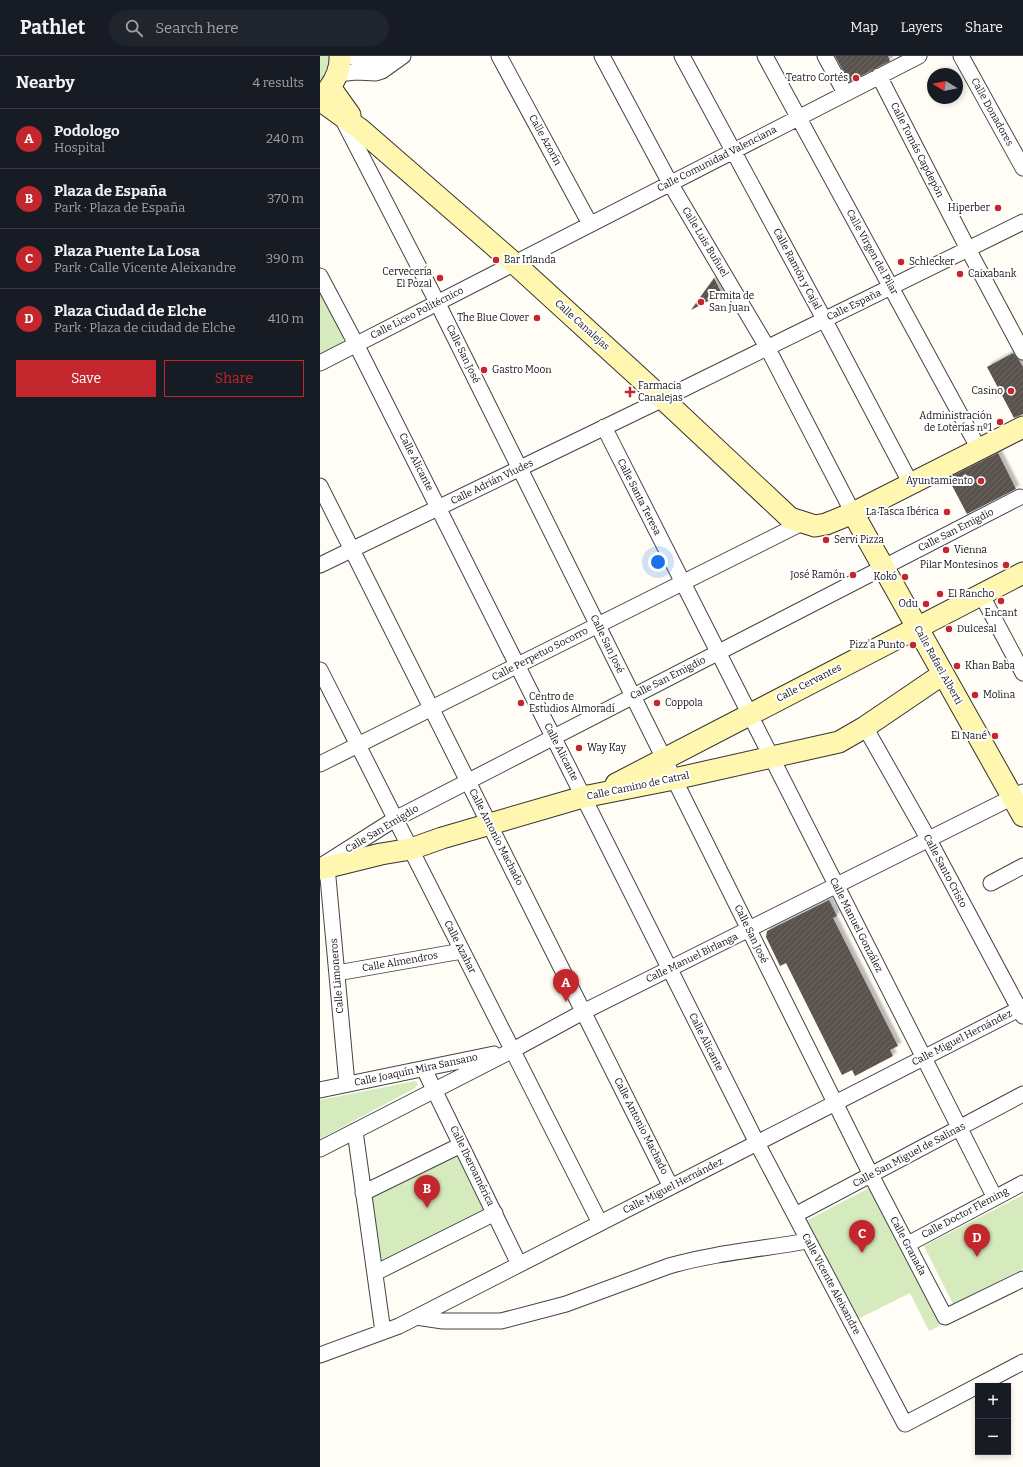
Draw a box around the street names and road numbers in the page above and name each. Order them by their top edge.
street label: Calle Donadores [968,76,1016,148]
street label: Calle Tomás Capdepón [888,101,946,200]
street label: Calle Azorín [526,112,565,168]
street label: Calle Comunidad Valenciana [655,123,779,194]
street label: Calle Luis Buñuel [679,205,731,279]
street label: Calle Virgen del Pilar [844,207,901,297]
street label: Calle Ramón y Cajal [770,226,824,312]
street label: Calle Liceo Politécnico [368,284,466,342]
street label: Calle España [825,286,884,323]
street label: Calle Canalejas [552,297,612,353]
street label: Calle San José [444,323,482,385]
street label: Calle Alicante [396,431,436,493]
street label: Calle Adrián Viudes [449,457,536,507]
street label: Calle Santa Teresa [615,457,664,538]
street label: Calle San Emigdio [916,506,996,554]
street label: Calle San José [588,613,626,675]
street label: Calle Perpetuo Socorro [490,624,590,683]
street label: Calle Rafael Alberti [911,624,965,706]
street label: Calle San Emigdio [628,654,708,702]
street label: Calle Cervantes [774,661,844,705]
street label: Calle Alicante [541,721,581,783]
street label: Calle Camino de Catral [586,769,690,803]
street label: Calle Antonio Machado [466,787,526,888]
street label: Calle San Emigdio [343,802,421,856]
street label: Calle Santo Cristo [921,832,969,910]
street label: Calle Manuel González [827,876,885,975]
street label: Calle San José [732,903,770,965]
street label: Calle Azahar [441,918,479,976]
street label: Calle Manuel Birlanga [644,930,740,986]
street label: Calle Limoneros [328,938,346,1014]
street label: Calle Almendros [361,949,439,975]
street label: Calle Miguel Hernández [910,1007,1014,1069]
street label: Calle Alicante [686,1011,726,1073]
street label: Calle Joaquín Mira Sansano [353,1050,479,1089]
street label: Calle Antonio Machado [611,1076,671,1177]
street label: Calle San Miguel de Salinas [851,1120,967,1190]
street label: Calle Iberoamérica [447,1124,497,1209]
street label: Calle Miguel Hernández [621,1155,725,1217]
street label: Calle Doctor Fleming [919,1185,1011,1241]
street label: Calle Granada [887,1215,929,1278]
street label: Calle Vicente Aleixandre [799,1231,863,1337]

